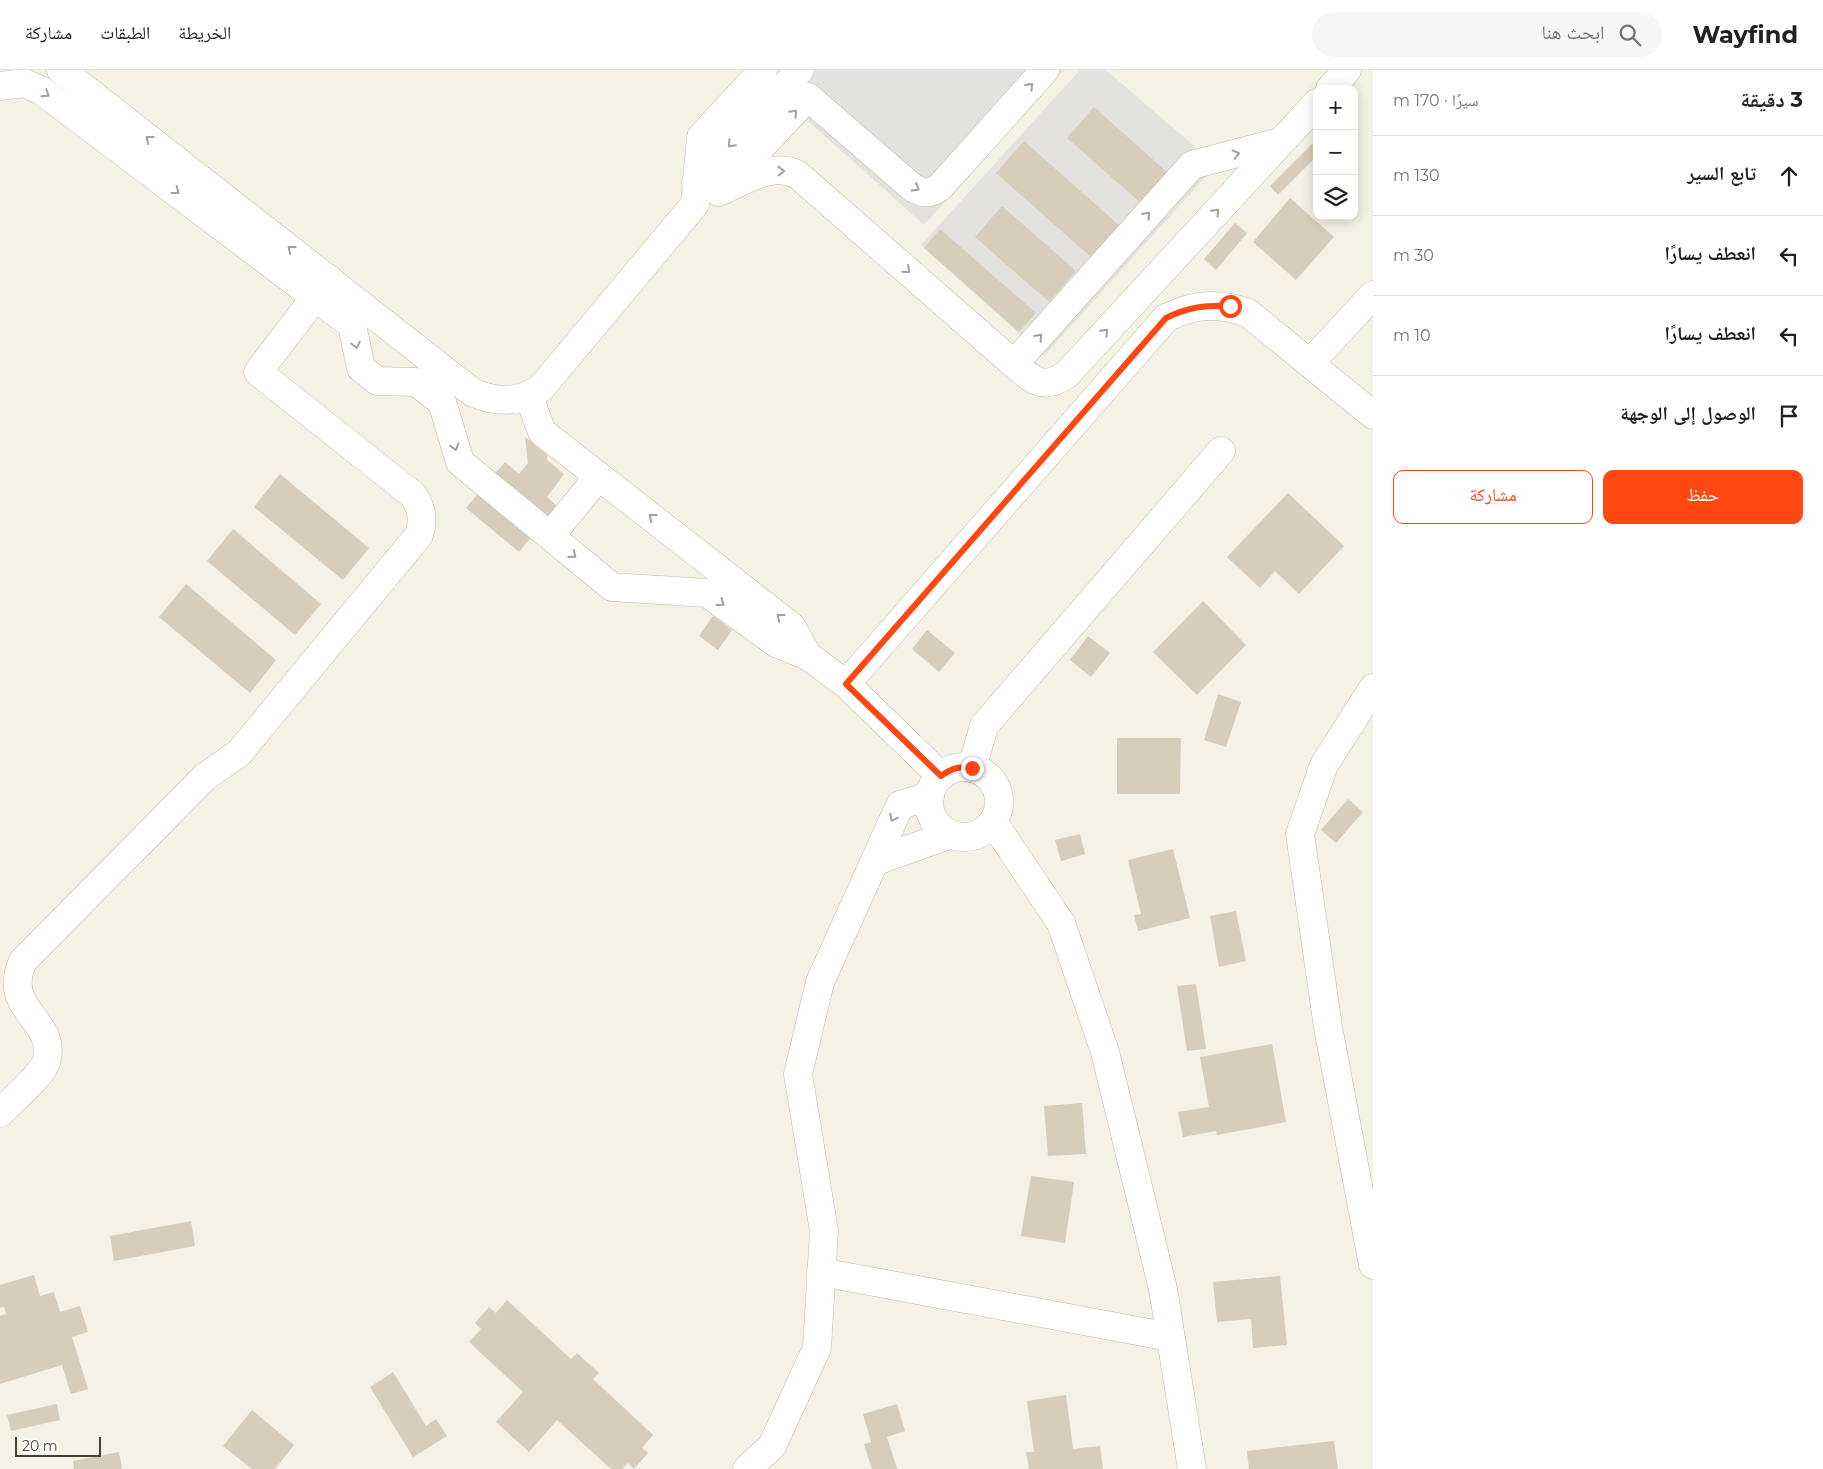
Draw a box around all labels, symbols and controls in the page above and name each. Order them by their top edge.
search box [1312,12,1662,57]
text: Wayfind [1692,20,1798,49]
text: ابحث هنا [1542,21,1604,44]
icon: search [1616,21,1644,49]
text: مشاركة [25,22,72,44]
text: الطبقات [100,22,150,44]
text: الخريطة [178,22,231,44]
one-way arrow [1025,83,1034,92]
map controls [1313,85,1358,220]
button: + [1313,85,1358,130]
text: 3 دقيقة [1741,87,1803,112]
one-way arrow [40,88,50,97]
text: سيرًا · 170 m [1393,91,1479,110]
one-way arrow [788,109,797,118]
button: − [1313,130,1358,175]
one-way arrow [146,136,155,144]
one-way arrow [728,139,737,148]
one-way arrow [1231,149,1240,160]
text: تابع السير [1687,162,1756,185]
icon: ahead [1775,162,1803,190]
one-way arrow [777,165,785,176]
text: 130 m [1393,166,1440,185]
button: layers [1313,175,1358,220]
one-way arrow [910,182,919,192]
one-way arrow [170,185,180,194]
one-way arrow [1210,209,1219,218]
one-way arrow [1141,212,1150,221]
text: انعطف يسارًا [1664,242,1756,265]
icon: left [1775,242,1803,270]
one-way arrow [287,246,297,255]
text: 30 m [1393,246,1434,265]
one-way arrow [901,264,910,273]
route start [1219,295,1242,318]
text: انعطف يسارًا [1664,322,1756,345]
icon: left [1775,322,1803,350]
text: 10 m [1393,326,1431,345]
one-way arrow [1099,328,1108,337]
one-way arrow [1033,333,1042,342]
one-way arrow [350,341,361,350]
text: الوصول إلى الوجهة [1620,402,1756,425]
icon: arrive [1775,402,1803,430]
one-way arrow [450,442,460,451]
button: مشاركة [1393,470,1593,524]
button: حفظ [1603,470,1803,524]
one-way arrow [649,515,658,523]
one-way arrow [568,549,577,558]
one-way arrow [715,597,724,605]
one-way arrow [777,615,786,623]
route end [961,757,984,780]
one-way arrow [889,813,899,822]
scale bar [15,1434,101,1457]
text: 20 m [22,1437,58,1455]

